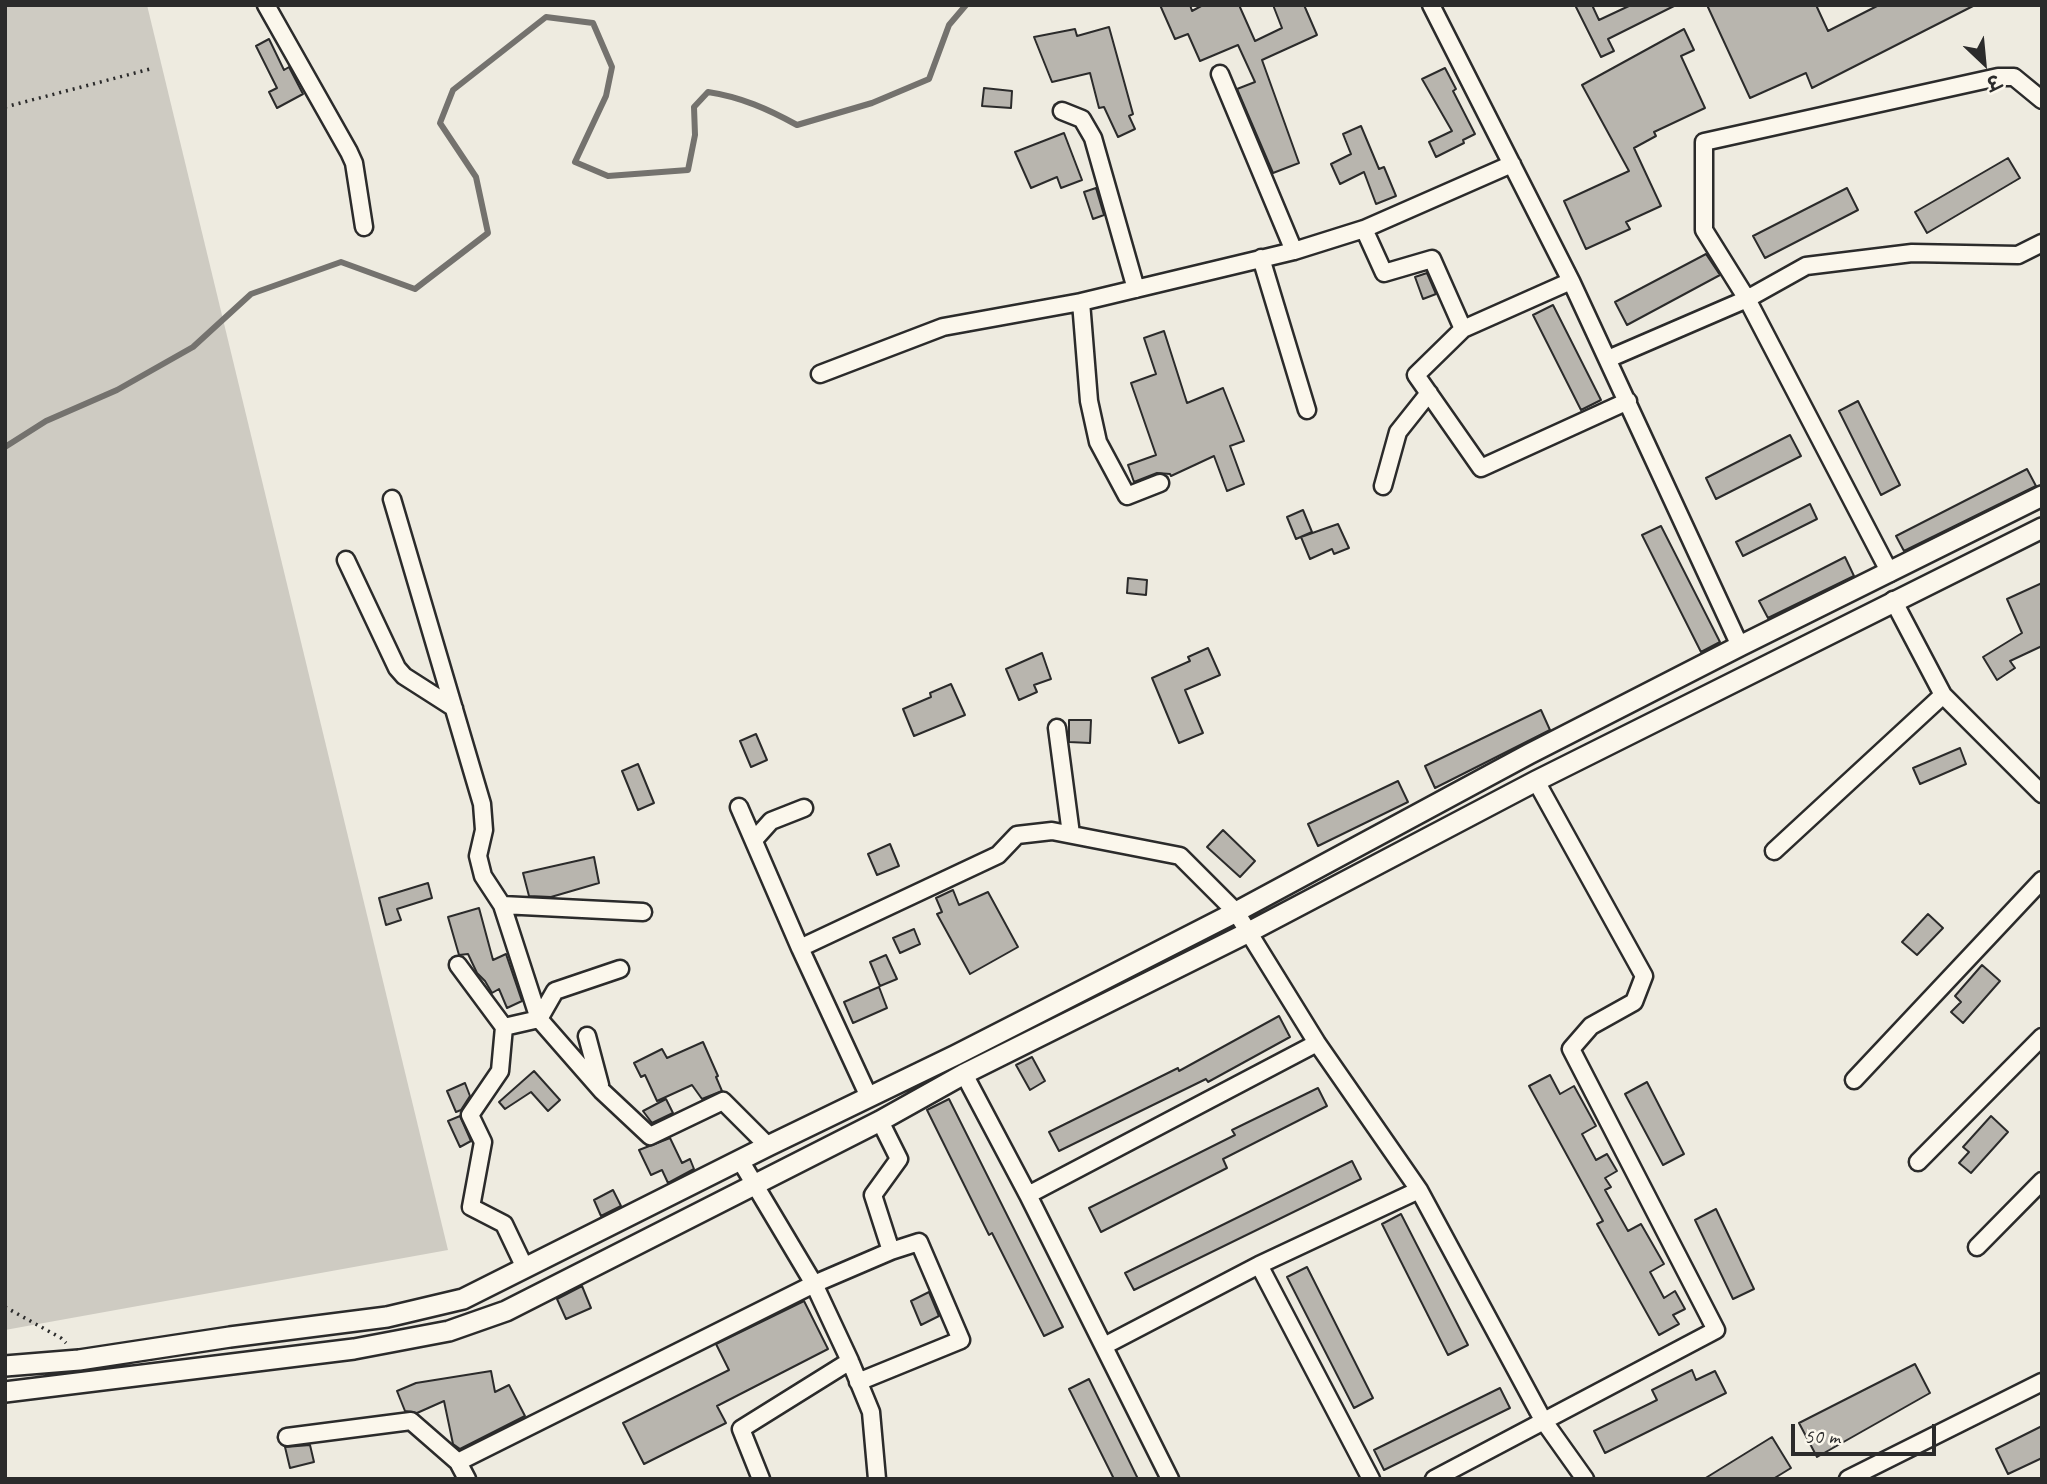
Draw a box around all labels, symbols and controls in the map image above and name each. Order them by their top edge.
north arrow [1949,28,2019,98]
text: उ [1982,68,2004,95]
scale bar [1795,1410,1940,1454]
text: 50 m [1804,1423,1840,1449]

